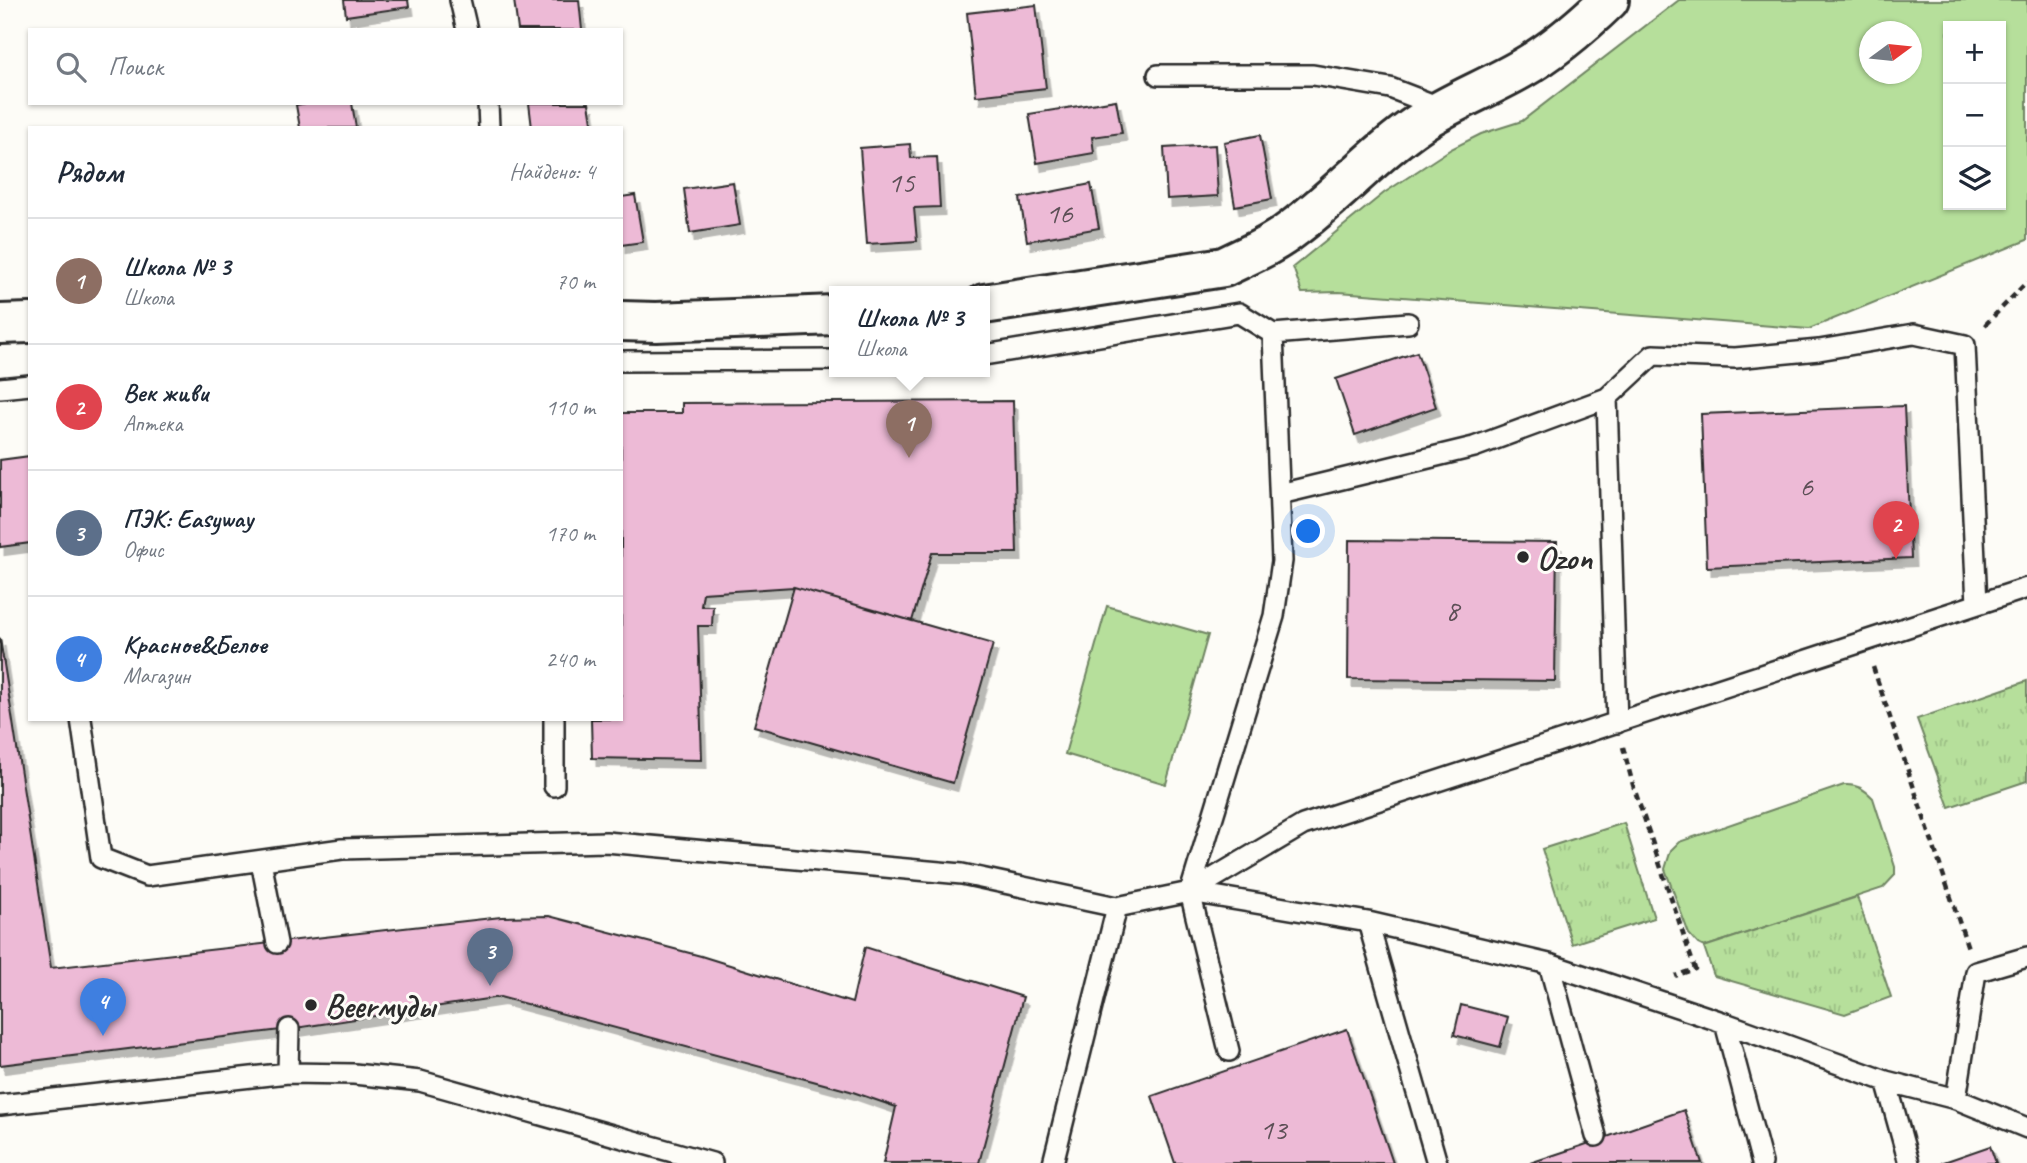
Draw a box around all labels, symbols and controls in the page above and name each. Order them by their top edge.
north arrow [1859,21,1922,84]
map controls [1943,21,2006,210]
button: + [1943,21,2006,84]
search box [28,28,623,105]
icon: search [52,48,90,86]
text: Поиск [108,50,163,83]
button: − [1943,84,2006,147]
button: layers [1943,147,2006,210]
text: Рядом [56,153,123,191]
text: Найдено: 4 [509,157,595,186]
house number: 15 [888,163,916,201]
house number: 16 [1046,194,1074,232]
text: Школа № 3 [123,250,231,283]
text: 1 [74,267,84,296]
text: 70 m [556,267,595,296]
text: Школа [123,283,174,312]
popup [829,286,990,377]
text: Школа № 3 [856,301,963,334]
text: Школа [856,334,906,363]
text: Век живи [123,376,208,409]
text: 2 [74,393,84,422]
text: 110 m [546,393,595,422]
pin: 1 [886,400,932,458]
text: Аптека [123,409,182,438]
house number: 6 [1799,467,1814,505]
pin: 2 [1873,501,1919,559]
text: ПЭК: Easyway [123,502,253,535]
your location [1291,514,1325,548]
text: 3 [74,519,84,548]
text: 170 m [546,519,595,548]
text: Офис [123,535,163,564]
place label: Ozon [1537,537,1593,579]
marker: Ozon [1515,549,1531,565]
house number: 8 [1445,591,1461,629]
text: Красное&Белое [123,628,267,661]
text: 4 [74,645,84,674]
text: 240 m [546,645,595,674]
text: Магазин [123,661,190,690]
pin: 3 [467,928,513,986]
pin: 4 [80,978,126,1036]
place label: Beerмуды [325,985,438,1027]
marker: Beerмуды [303,997,319,1013]
house number: 13 [1260,1110,1289,1148]

